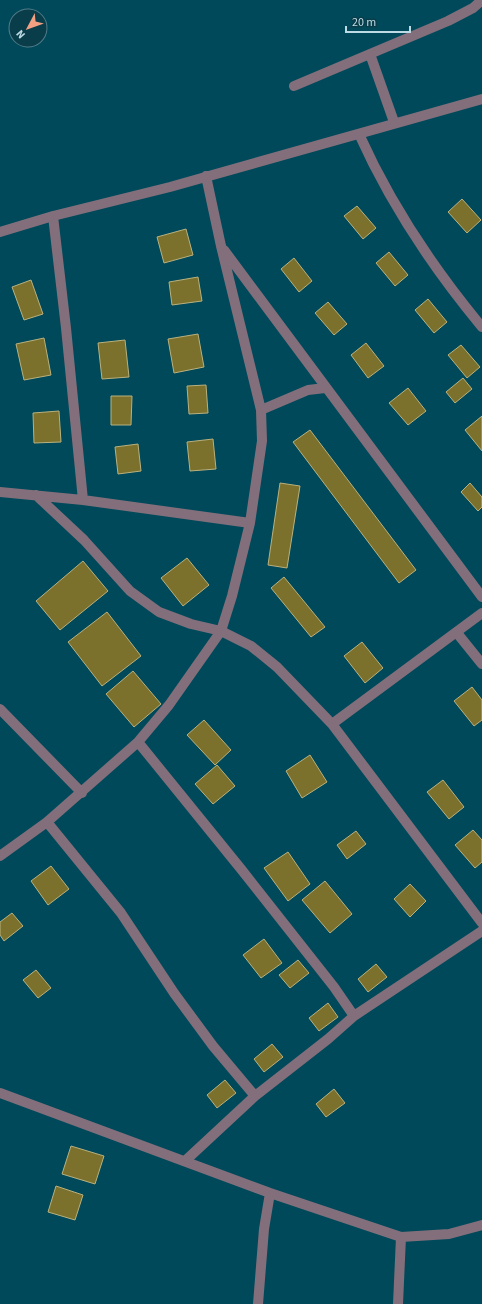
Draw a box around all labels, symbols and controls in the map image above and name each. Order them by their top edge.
north arrow [8,8,48,48]
scale bar [346,8,410,34]
text: 20 m [352,14,376,31]
text: N [13,27,29,42]

